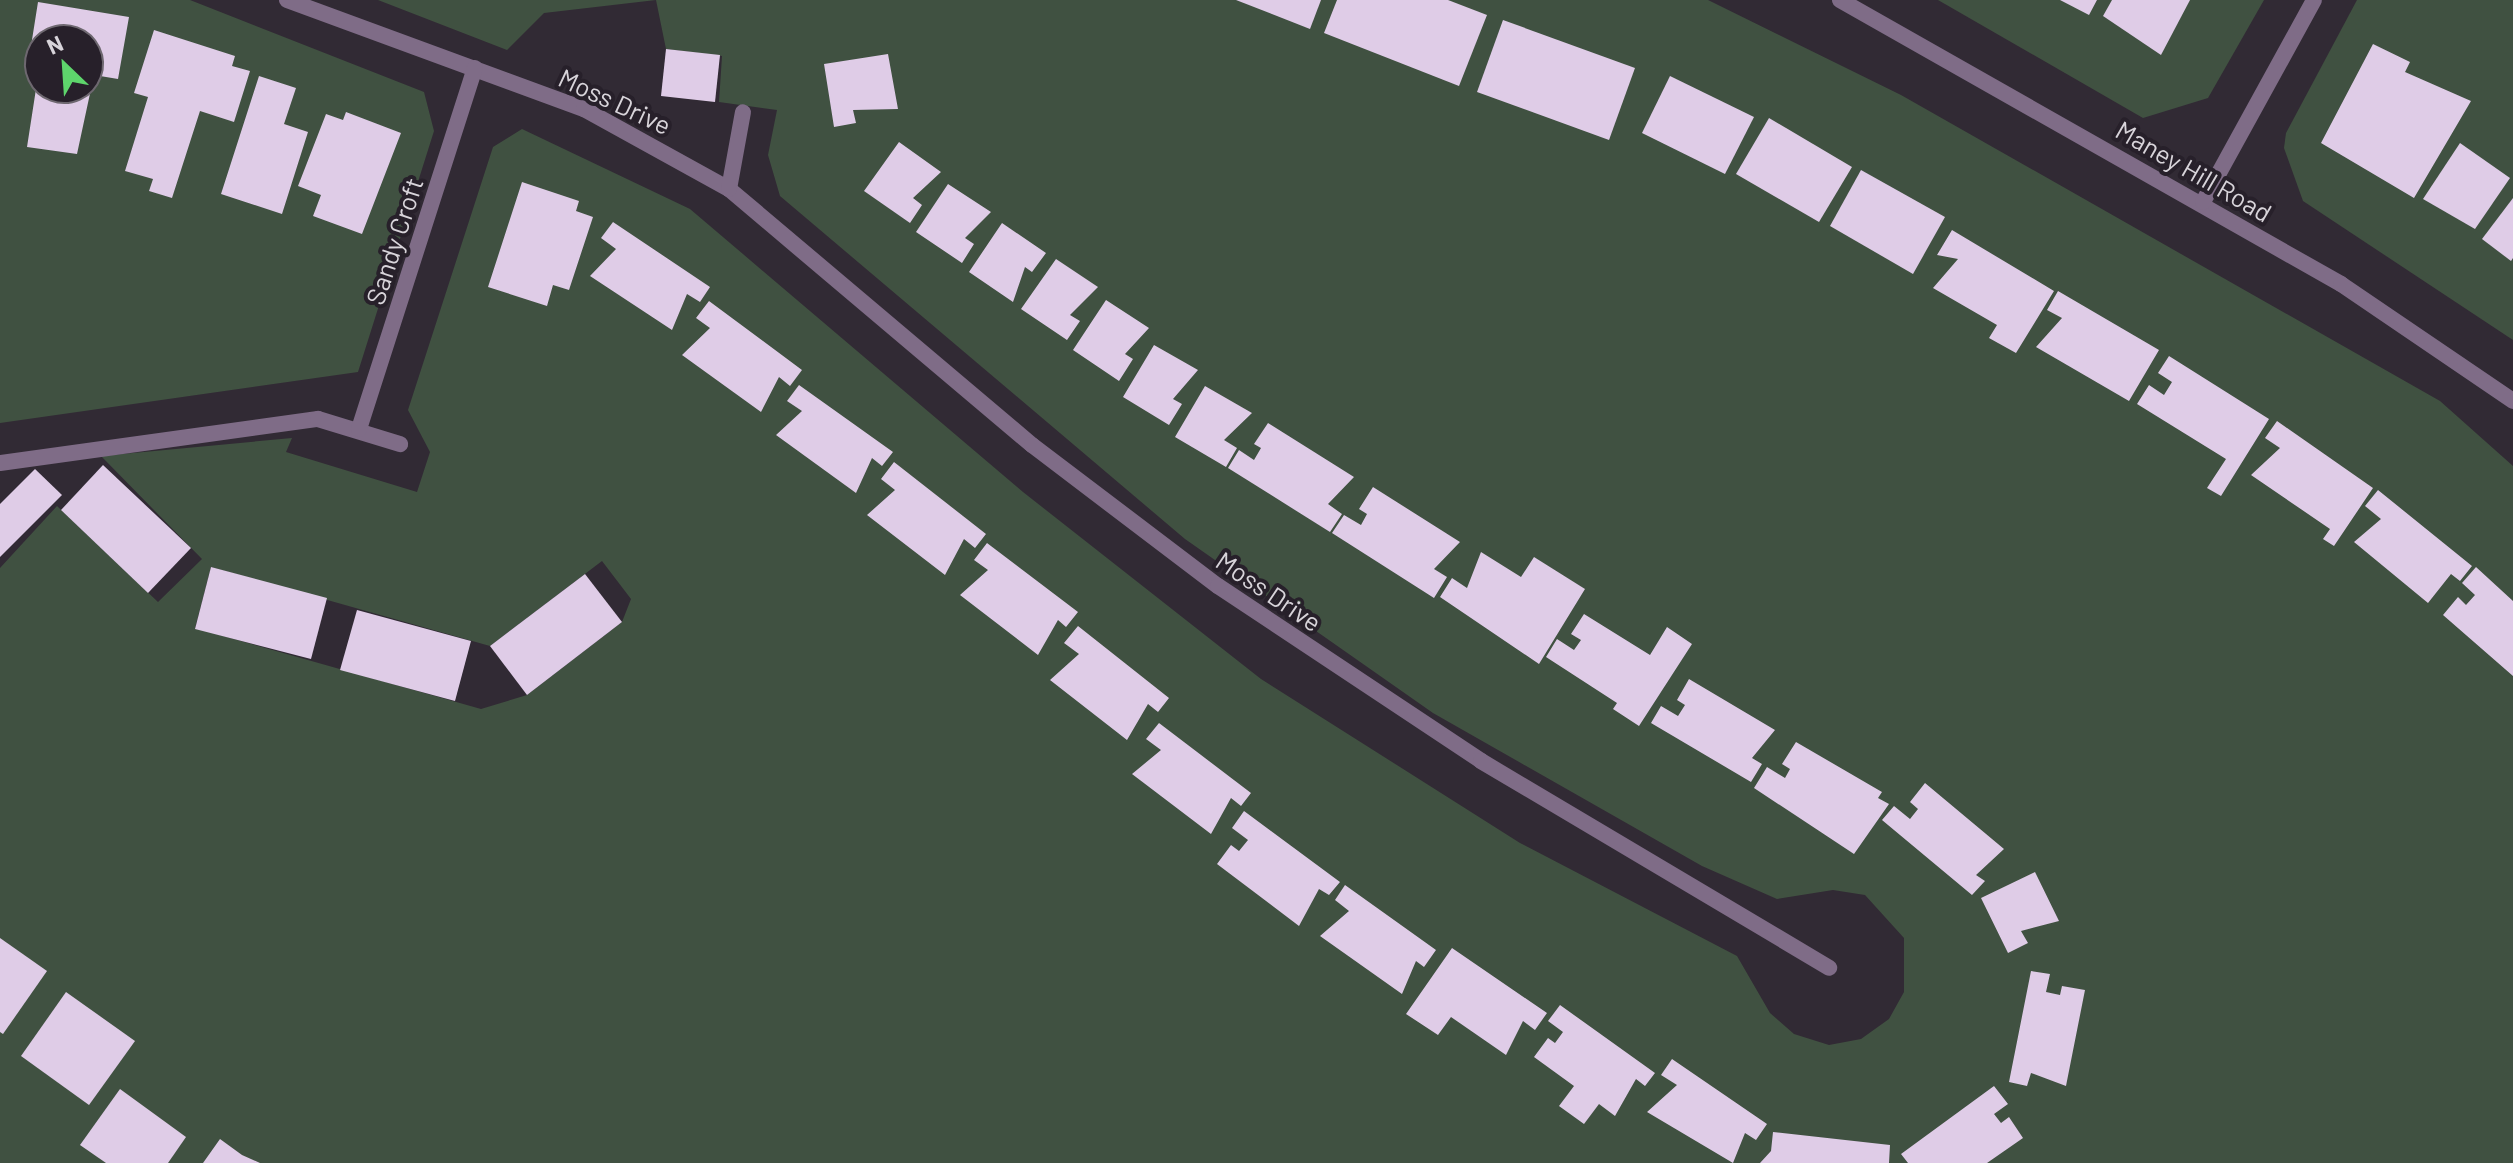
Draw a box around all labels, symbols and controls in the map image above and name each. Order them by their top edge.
north arrow [24,24,104,104]
text: N [43,29,67,59]
street label: Moss Drive [554,61,676,141]
street label: Maney Hill Road [2111,114,2277,228]
street label: Sandy Croft [359,174,429,308]
street label: Moss Drive [1210,544,1328,638]

